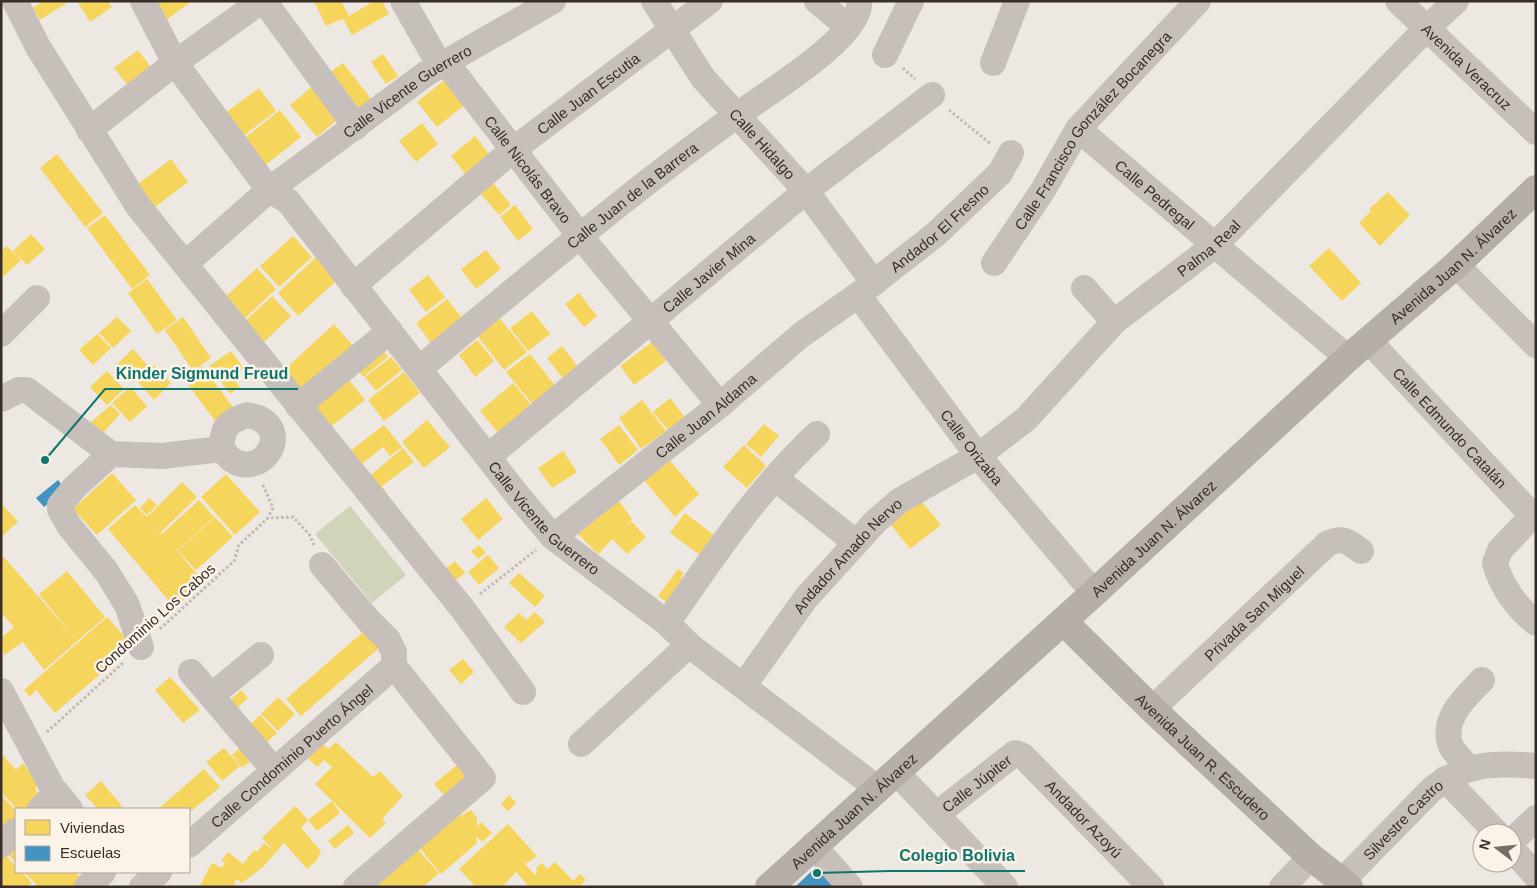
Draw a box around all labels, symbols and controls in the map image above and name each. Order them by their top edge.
street label: Avenida Veracruz [1418,20,1515,113]
street label: Calle Francisco González Bocanegra [1010,27,1175,233]
street label: Calle Vicente Guerrero [339,41,474,141]
street label: Calle Juan Escutia [533,49,643,137]
street label: Calle Hidalgo [726,105,799,182]
street label: Calle Nicolás Bravo [482,112,575,226]
street label: Calle Juan de la Barrera [563,138,701,252]
street label: Calle Pedregal [1112,156,1198,233]
street label: Andador El Fresno [887,180,992,275]
street label: Avenida Juan N. Álvarez [1386,204,1519,327]
street label: Palma Real [1174,216,1243,279]
street label: Calle Javier Mina [659,229,759,316]
callout: Kinder Sigmund Freud [105,358,298,389]
street label: Calle Edmundo Catalán [1390,364,1510,491]
text: Kinder Sigmund Freud [116,365,288,382]
street label: Calle Juan Aldama [652,369,760,462]
street label: Calle Orizaba [938,406,1007,488]
street label: Calle Vicente Guerrero [485,458,603,578]
street label: Avenida Juan N. Álvarez [1087,476,1219,600]
street label: Andador Amado Nervo [789,494,905,617]
street label: Condominio Los Cabos [91,560,219,676]
street label: Privada San Miguel [1201,562,1307,664]
street label: Calle Condominio Puerto Ángel [207,680,376,831]
street label: Avenida Juan R. Escudero [1133,690,1274,823]
street label: Avenida Juan N. Álvarez [787,749,920,872]
street label: Calle Júpiter [938,751,1014,816]
street label: Andador Azoyú [1042,776,1126,861]
street label: Silvestre Castro [1359,776,1446,863]
legend [15,808,190,873]
text: Viviendas [60,819,125,836]
north arrow [1472,823,1522,873]
text: N [1475,837,1494,851]
callout: Colegio Bolivia [889,840,1025,871]
text: Escuelas [60,844,121,861]
text: Colegio Bolivia [899,847,1015,864]

